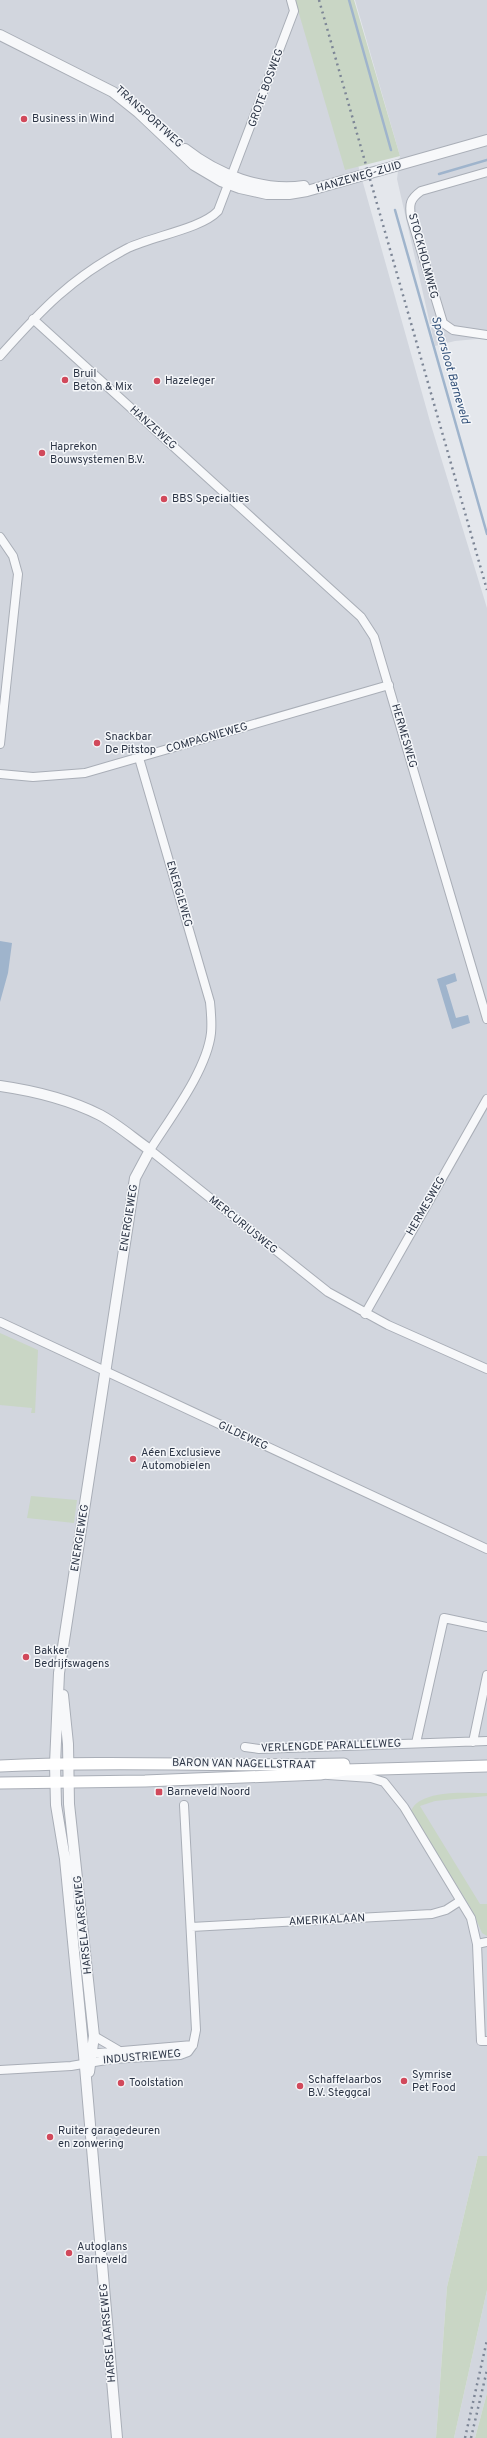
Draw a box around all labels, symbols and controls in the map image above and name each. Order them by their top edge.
street label: GROTE BOSWEG [245,47,287,129]
street label: TRANSPORTWEG [112,83,186,151]
place label: Business in Wind [32,112,114,126]
marker: Business in Wind [19,114,29,124]
street label: HANZEWEG-ZUID [315,158,403,196]
street label: STOCKHOLMWEG [405,212,441,300]
water label: Spoorsloot Barneveld [427,314,473,427]
place label: Bruil Beton & Mix [73,367,133,394]
place label: Hazeleger [165,374,216,388]
marker: Bruil Beton & Mix [60,375,70,385]
marker: Hazeleger [152,376,162,386]
street label: HANZEWEG [126,403,180,453]
place label: Haprekon Bouwsystemen B.V. [50,440,145,467]
marker: Haprekon Bouwsystemen B.V. [37,448,47,458]
place label: BBS Specialties [172,492,249,506]
marker: BBS Specialties [159,494,169,504]
street label: HERMESWEG [388,702,420,770]
street label: COMPAGNIEWEG [165,720,249,756]
place label: Snackbar De Pitstop [105,730,156,757]
marker: Snackbar De Pitstop [92,738,102,748]
street label: ENERGIEWEG [163,859,195,929]
street label: HERMESWEG [403,1174,449,1238]
street label: ENERGIEWEG [117,1183,141,1253]
street label: MERCURIUSWEG [206,1193,280,1257]
street label: GILDEWEG [216,1418,270,1454]
place label: Aéen Exclusieve Automobielen [141,1446,221,1473]
marker: Aéen Exclusieve Automobielen [128,1454,138,1464]
street label: ENERGIEWEG [68,1503,92,1573]
place label: Bakker Bedrijfswagens [34,1644,109,1671]
marker: Bakker Bedrijfswagens [21,1652,31,1662]
street label: VERLENGDE PARALLELWEG [261,1737,401,1755]
street label: BARON VAN NAGELLSTRAAT [172,1756,316,1772]
place label: Barneveld Noord [167,1785,250,1799]
marker: Barneveld Noord [154,1787,164,1797]
street label: HARSELAARSEWEG [71,1875,95,1975]
street label: AMERIKALAAN [289,1911,365,1929]
street label: INDUSTRIEWEG [102,2047,182,2067]
place label: Symrise Pet Food [412,2068,456,2095]
place label: Schaffelaarbos B.V. Steggcal [308,2073,382,2100]
place label: Toolstation [129,2076,183,2090]
marker: Symrise Pet Food [399,2076,409,2086]
marker: Toolstation [116,2078,126,2088]
marker: Schaffelaarbos B.V. Steggcal [295,2081,305,2091]
place label: Ruiter garagedeuren en zonwering [58,2124,160,2151]
marker: Ruiter garagedeuren en zonwering [45,2132,55,2142]
place label: Autoglans Barneveld [77,2240,127,2267]
marker: Autoglans Barneveld [64,2248,74,2258]
street label: HARSELAARSEWEG [97,2283,119,2383]

